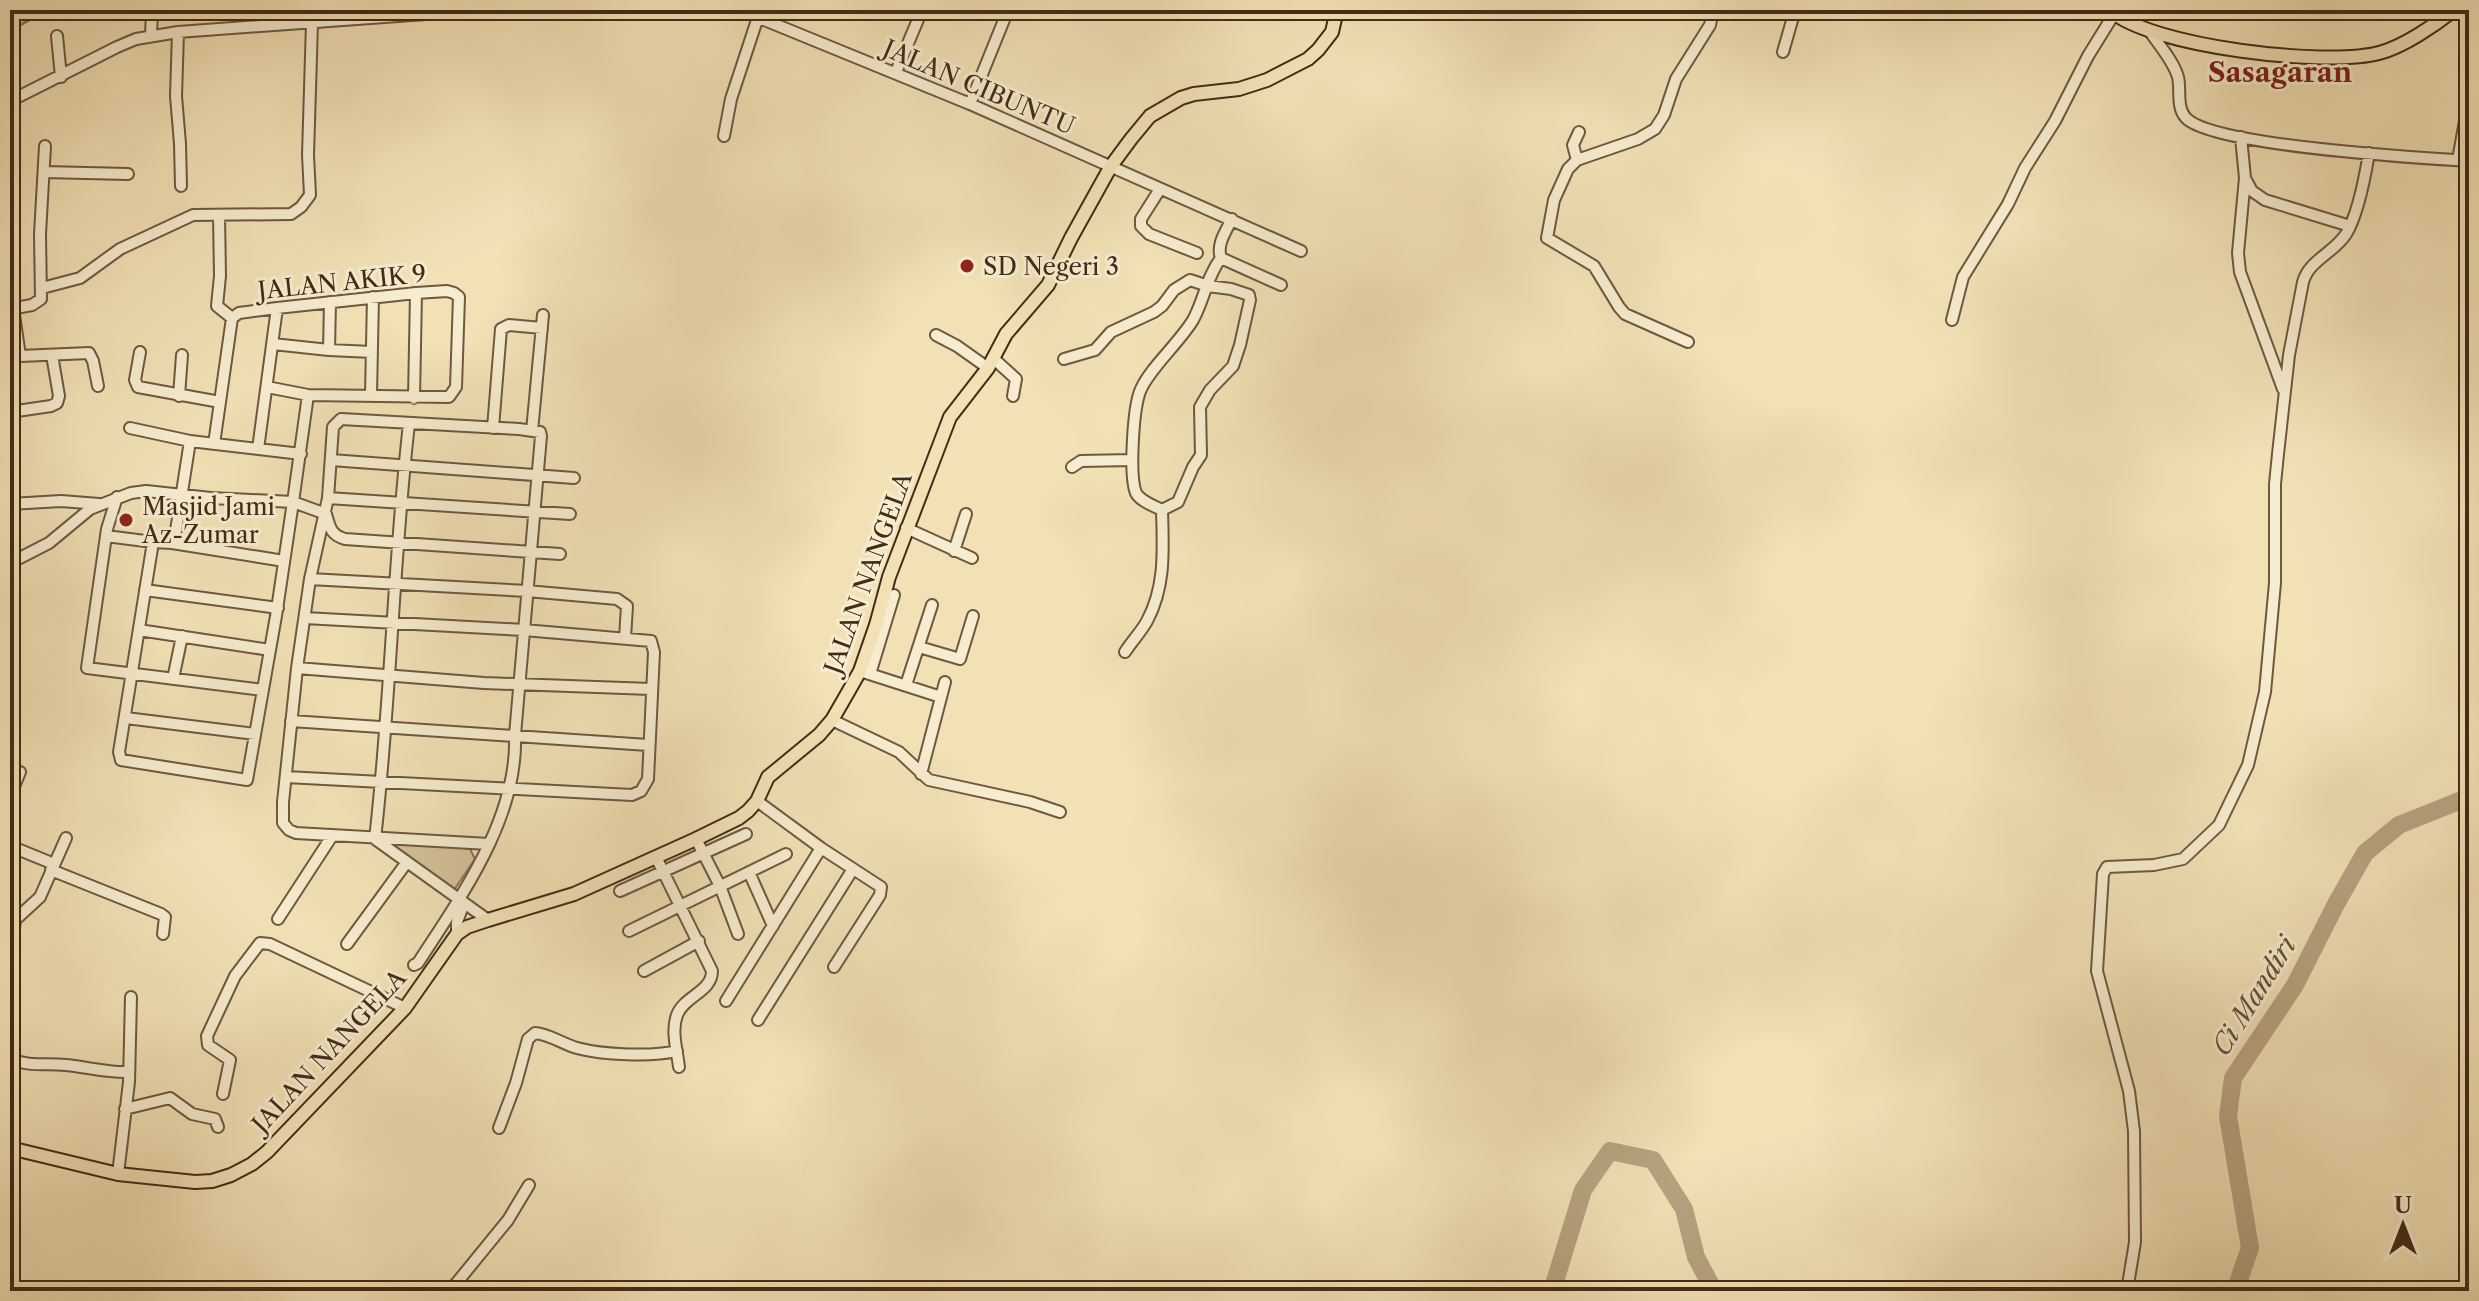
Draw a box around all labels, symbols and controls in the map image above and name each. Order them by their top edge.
street label: JALAN CIBUNTU [875,32,1079,140]
district label: Sasagaran [2208,55,2352,89]
place label: SD Negeri 3 [983,252,1119,281]
marker: SD Negeri 3 [958,257,976,275]
street label: JALAN AKIK 9 [252,259,428,306]
street label: JALAN NANGELA [817,467,918,682]
place label: Masjid Jami Az-Zumar [141,492,275,549]
marker: Masjid Jami Az-Zumar [117,511,135,529]
water label: Ci Mandiri [2205,929,2304,1061]
street label: JALAN NANGELA [243,962,413,1142]
north arrow [2363,1185,2443,1265]
text: U [2394,1192,2412,1219]

